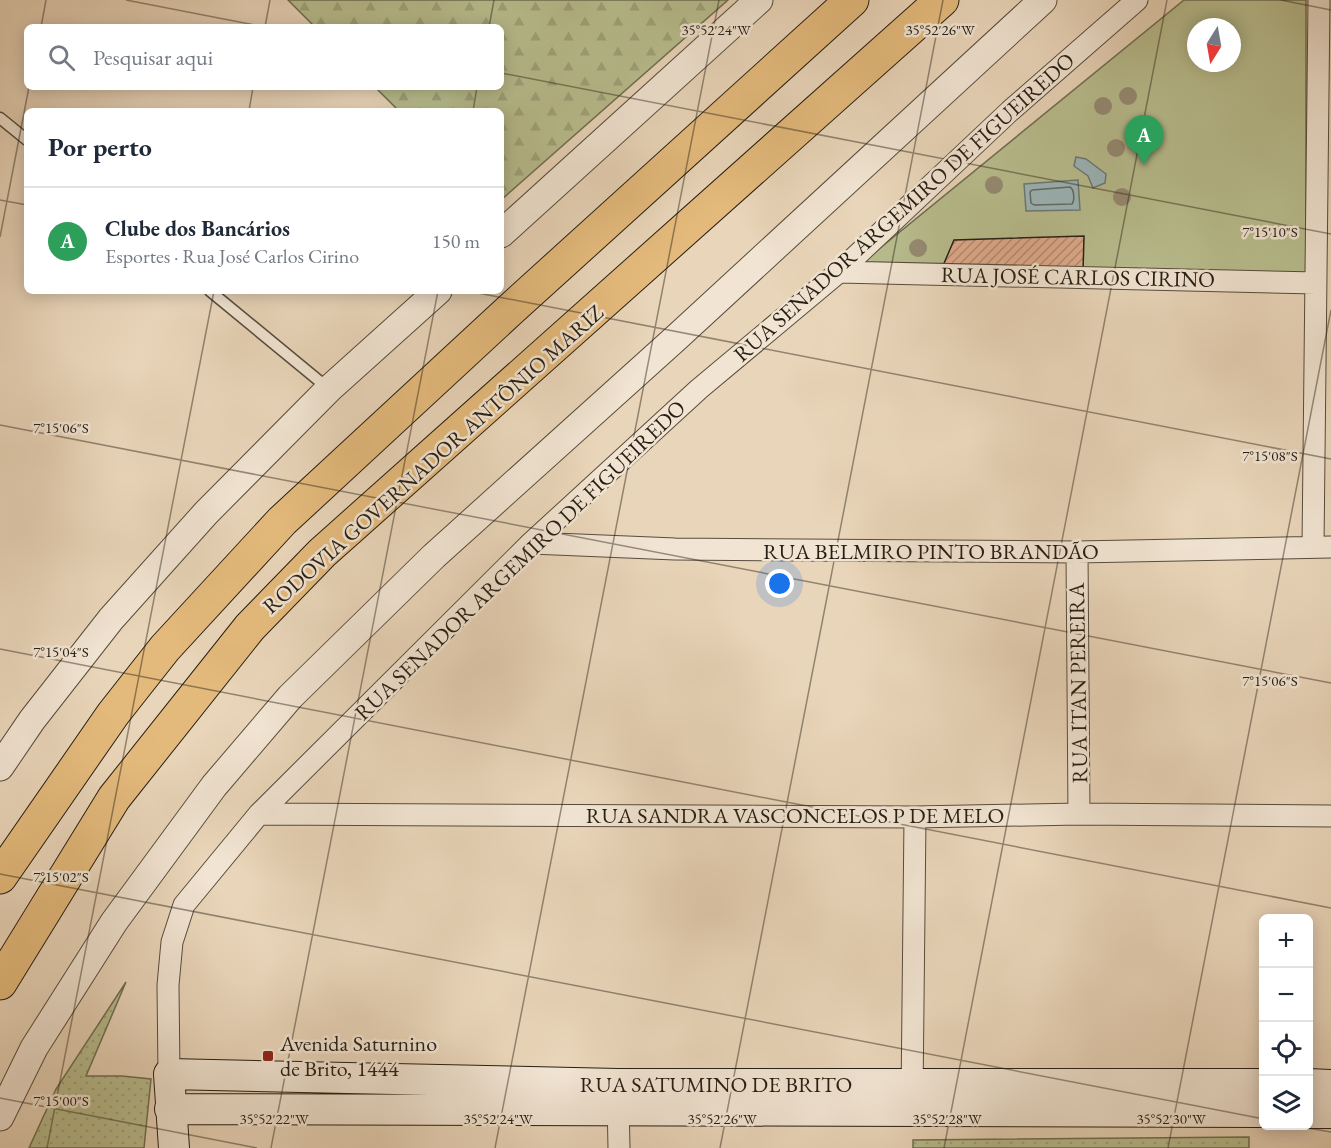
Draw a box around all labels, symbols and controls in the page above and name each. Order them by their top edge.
north arrow [1187,18,1241,72]
text: 35°52'24"W [681,20,751,39]
text: 35°52'26"W [905,20,975,39]
search box [24,24,504,90]
icon: search [45,41,78,74]
text: Pesquisar aqui [93,43,213,72]
street label: RUA SENADOR ARGEMIRO DE FIGUEIREDO [727,46,1081,368]
pin: A [1124,116,1164,165]
text: Por perto [48,130,152,164]
text: Clube dos Bancários [105,214,290,243]
text: 7°15'10"S [1242,222,1298,241]
text: A [60,228,75,254]
text: 150 m [432,228,480,254]
text: Esportes · Rua José Carlos Cirino [105,243,359,269]
street label: RUA JOSÉ CARLOS CIRINO [941,260,1215,294]
street label: RODOVIA GOVERNADOR ANTÔNIO MARIZ [256,298,610,620]
street label: RUA SENADOR ARGEMIRO DE FIGUEIREDO [348,393,692,727]
text: 7°15'06"S [33,418,89,437]
text: 7°15'08"S [1242,446,1298,465]
street label: RUA BELMIRO PINTO BRANDÃO [763,537,1099,566]
your location [765,569,794,598]
street label: RUA ITAN PEREIRA [1062,582,1094,784]
text: 7°15'04"S [33,642,89,661]
text: 7°15'06"S [1242,671,1298,690]
street label: RUA SANDRA VASCONCELOS P DE MELO [586,801,1004,830]
text: 7°15'02"S [33,867,89,886]
map controls [1259,914,1313,1130]
button: + [1259,914,1313,968]
button: − [1259,968,1313,1022]
button: locate [1259,1022,1313,1076]
place label: Avenida Saturnino de Brito, 1444 [279,1029,437,1083]
marker: Avenida Saturnino de Brito, 1444 [261,1049,275,1063]
street label: RUA SATUMINO DE BRITO [580,1070,852,1099]
button: layers [1259,1076,1313,1130]
text: 7°15'00"S [33,1091,89,1110]
text: 35°52'22"W [239,1109,309,1128]
text: 35°52'24"W [463,1109,533,1128]
text: 35°52'26"W [687,1109,757,1128]
text: 35°52'28"W [912,1109,982,1128]
text: 35°52'30"W [1136,1109,1206,1128]

